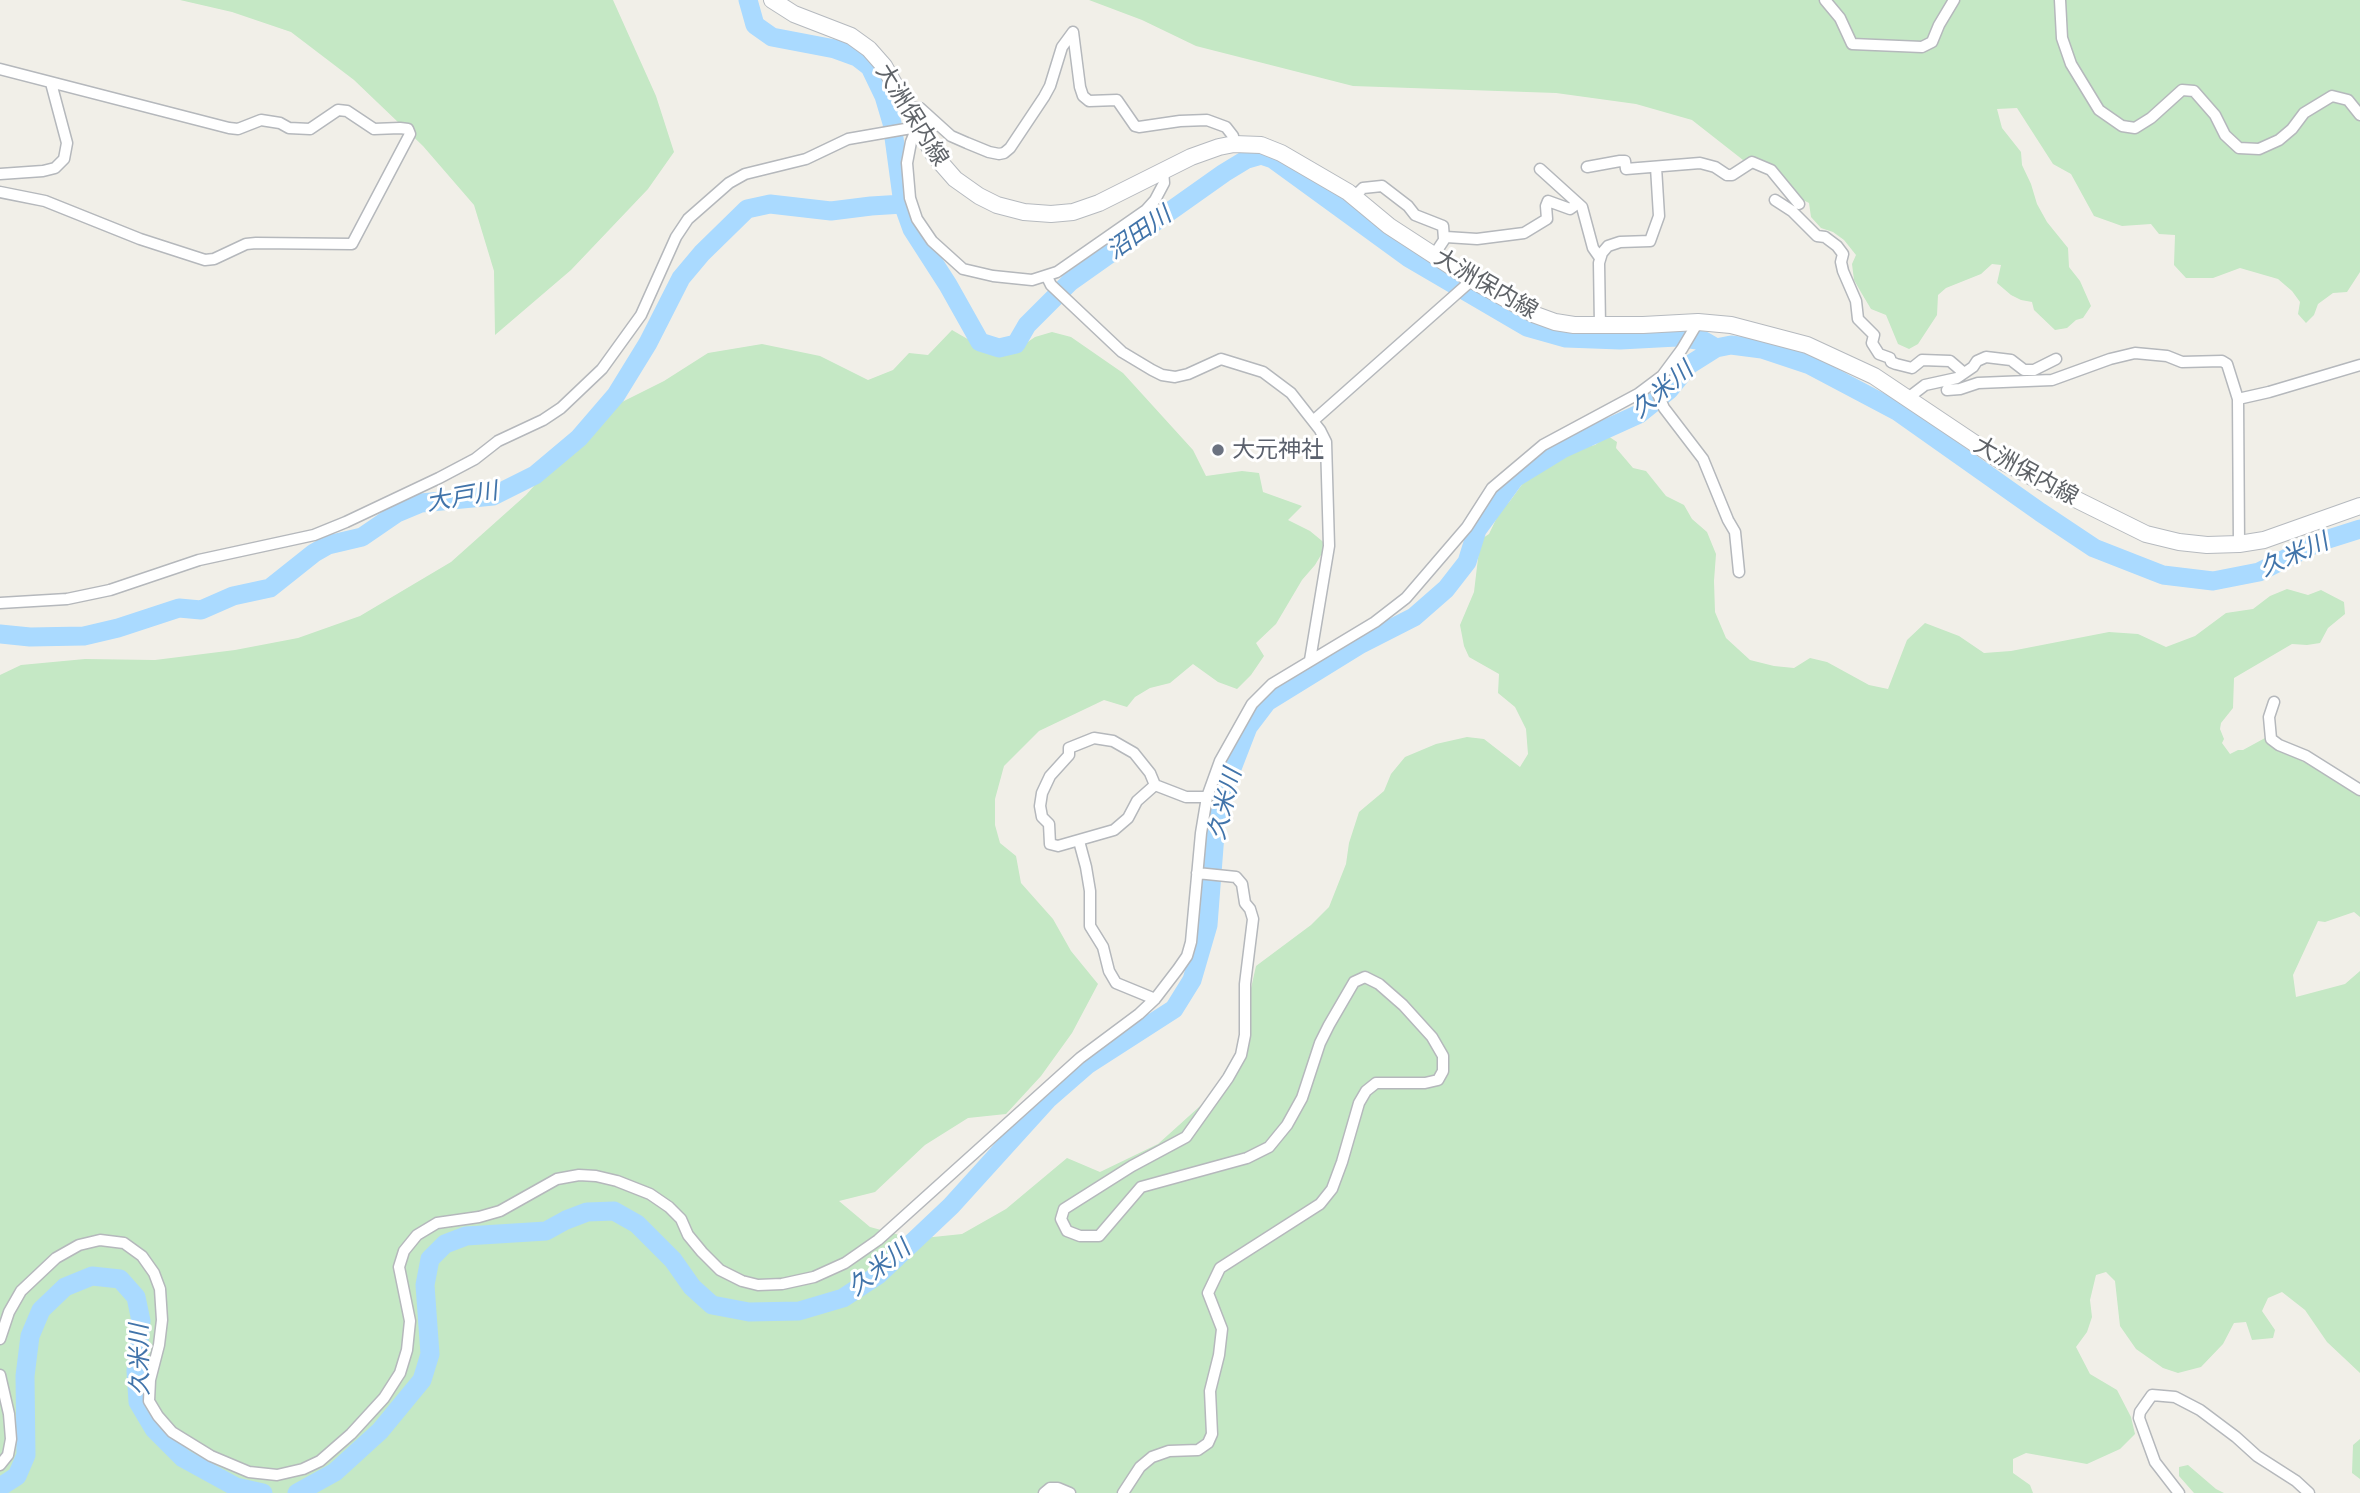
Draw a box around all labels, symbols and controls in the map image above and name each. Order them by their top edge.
street label: 大洲保内線 [870,59,954,171]
water label: 沼田川 [1101,201,1177,265]
street label: 大洲保内線 [1429,243,1543,325]
water label: 久米川 [1625,356,1699,424]
street label: 大洲保内線 [1969,431,2083,511]
place label: 大元神社 [1232,436,1324,464]
marker: 大元神社 [1210,442,1226,458]
water label: 大戸川 [424,477,500,517]
water label: 久米川 [2255,527,2333,583]
water label: 久米川 [1202,766,1248,842]
water label: 久米川 [842,1234,916,1302]
water label: 久米川 [125,1324,155,1396]

